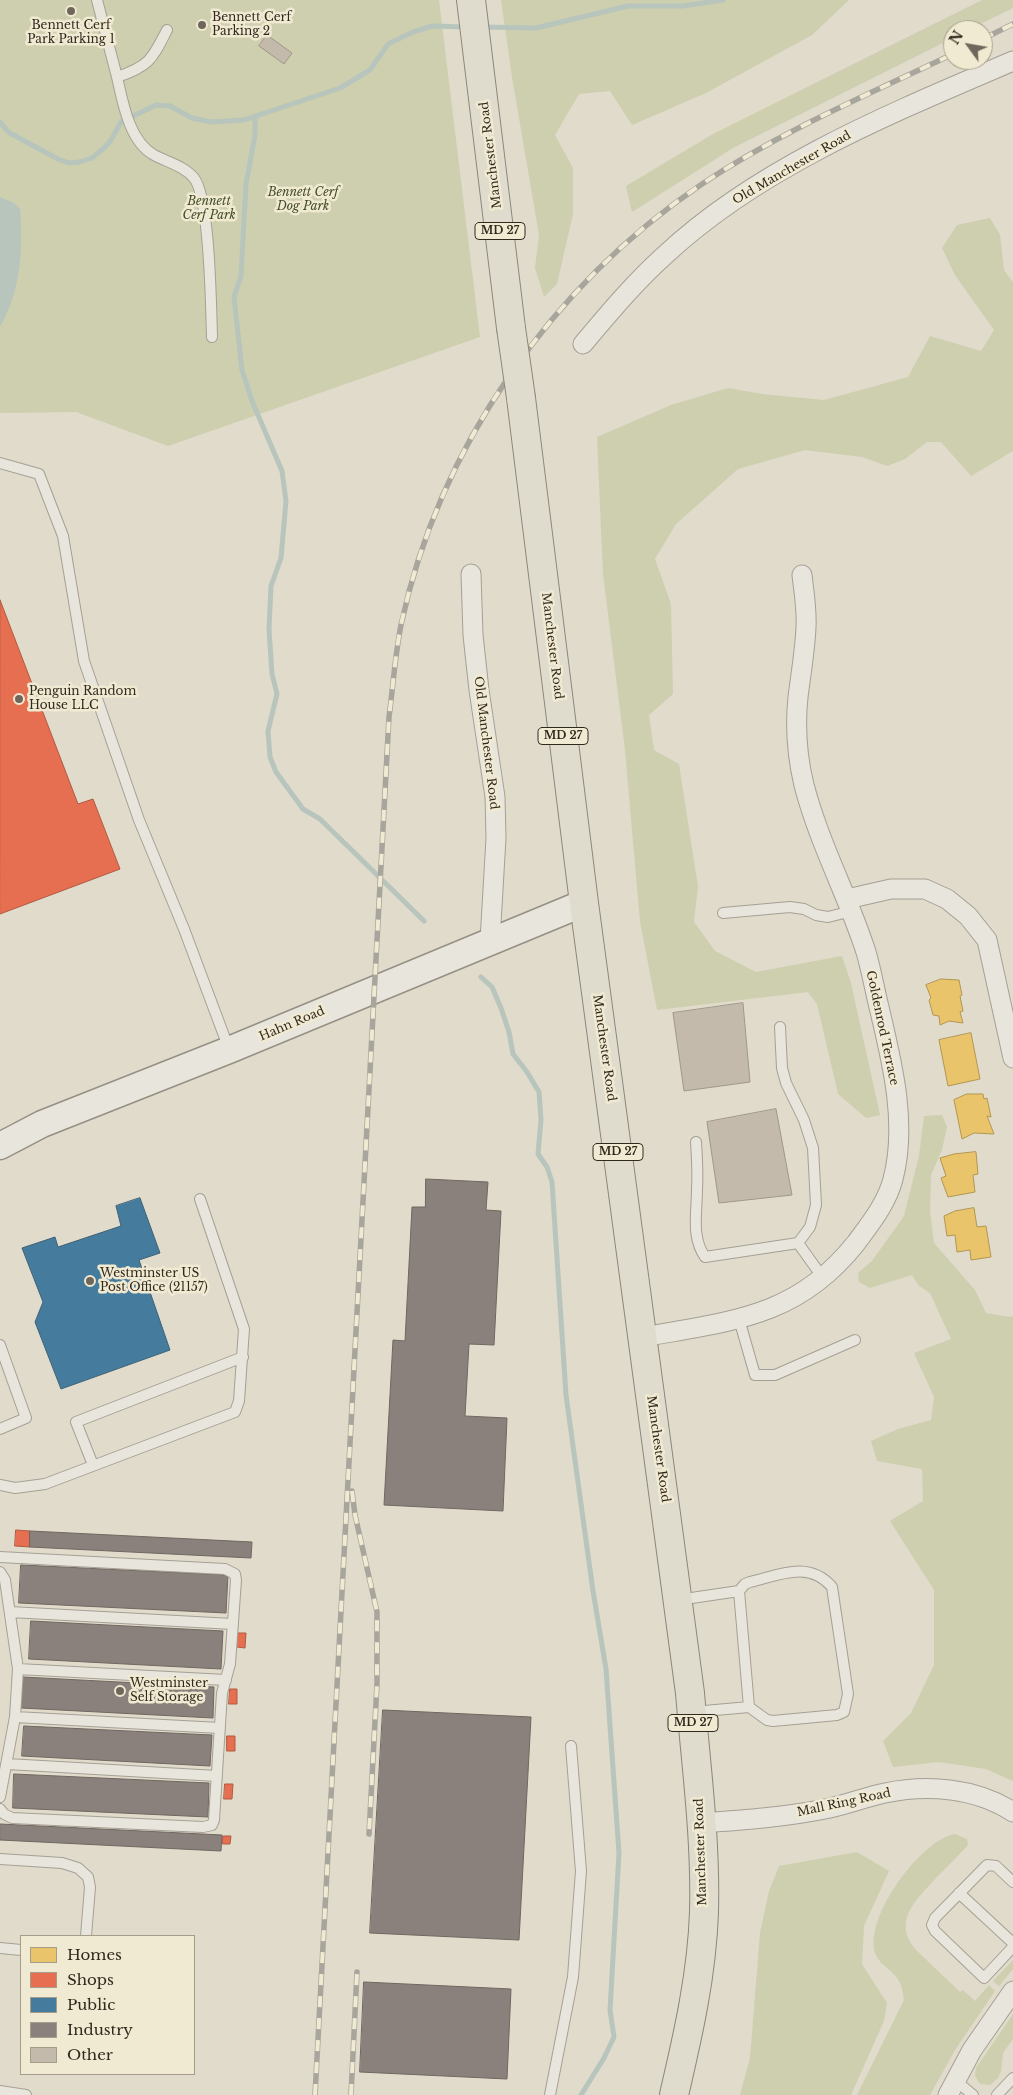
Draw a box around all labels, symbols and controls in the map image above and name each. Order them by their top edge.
marker: Bennett Cerf Park Parking 1 [65,5,77,17]
place label: Bennett Cerf Parking 2 [212,11,291,39]
place label: Bennett Cerf Park Parking 1 [27,19,115,47]
marker: Bennett Cerf Parking 2 [196,19,208,31]
north arrow [943,20,993,70]
text: N [945,27,967,48]
street label: Manchester Road [477,101,505,209]
street label: Old Manchester Road [730,128,854,208]
park label: Bennett Cerf Dog Park [268,186,338,214]
park label: Bennett Cerf Park [182,195,236,223]
road number: MD 27 [475,222,525,240]
street label: Manchester Road [538,592,566,700]
street label: Old Manchester Road [471,676,501,810]
place label: Penguin Random House LLC [29,685,136,713]
marker: Penguin Random House LLC [13,693,25,705]
road number: MD 27 [538,728,588,744]
street label: Goldenrod Terrace [863,969,901,1087]
street label: Manchester Road [589,994,619,1102]
street label: Hahn Road [257,1004,327,1044]
road number: MD 27 [593,1144,643,1160]
place label: Westminster US Post Office (21157) [100,1267,208,1295]
marker: Westminster US Post Office (21157) [84,1275,96,1287]
street label: Manchester Road [643,1395,673,1503]
place label: Westminster Self Storage [130,1677,208,1705]
marker: Westminster Self Storage [114,1685,126,1697]
road number: MD 27 [668,1715,718,1732]
street label: Mall Ring Road [796,1786,892,1820]
street label: Manchester Road [692,1798,710,1906]
legend [20,1935,195,2075]
text: Homes [67,1945,122,1964]
text: Shops [67,1970,114,1989]
text: Public [67,1995,115,2014]
text: Industry [67,2020,133,2039]
text: Other [67,2045,113,2064]

